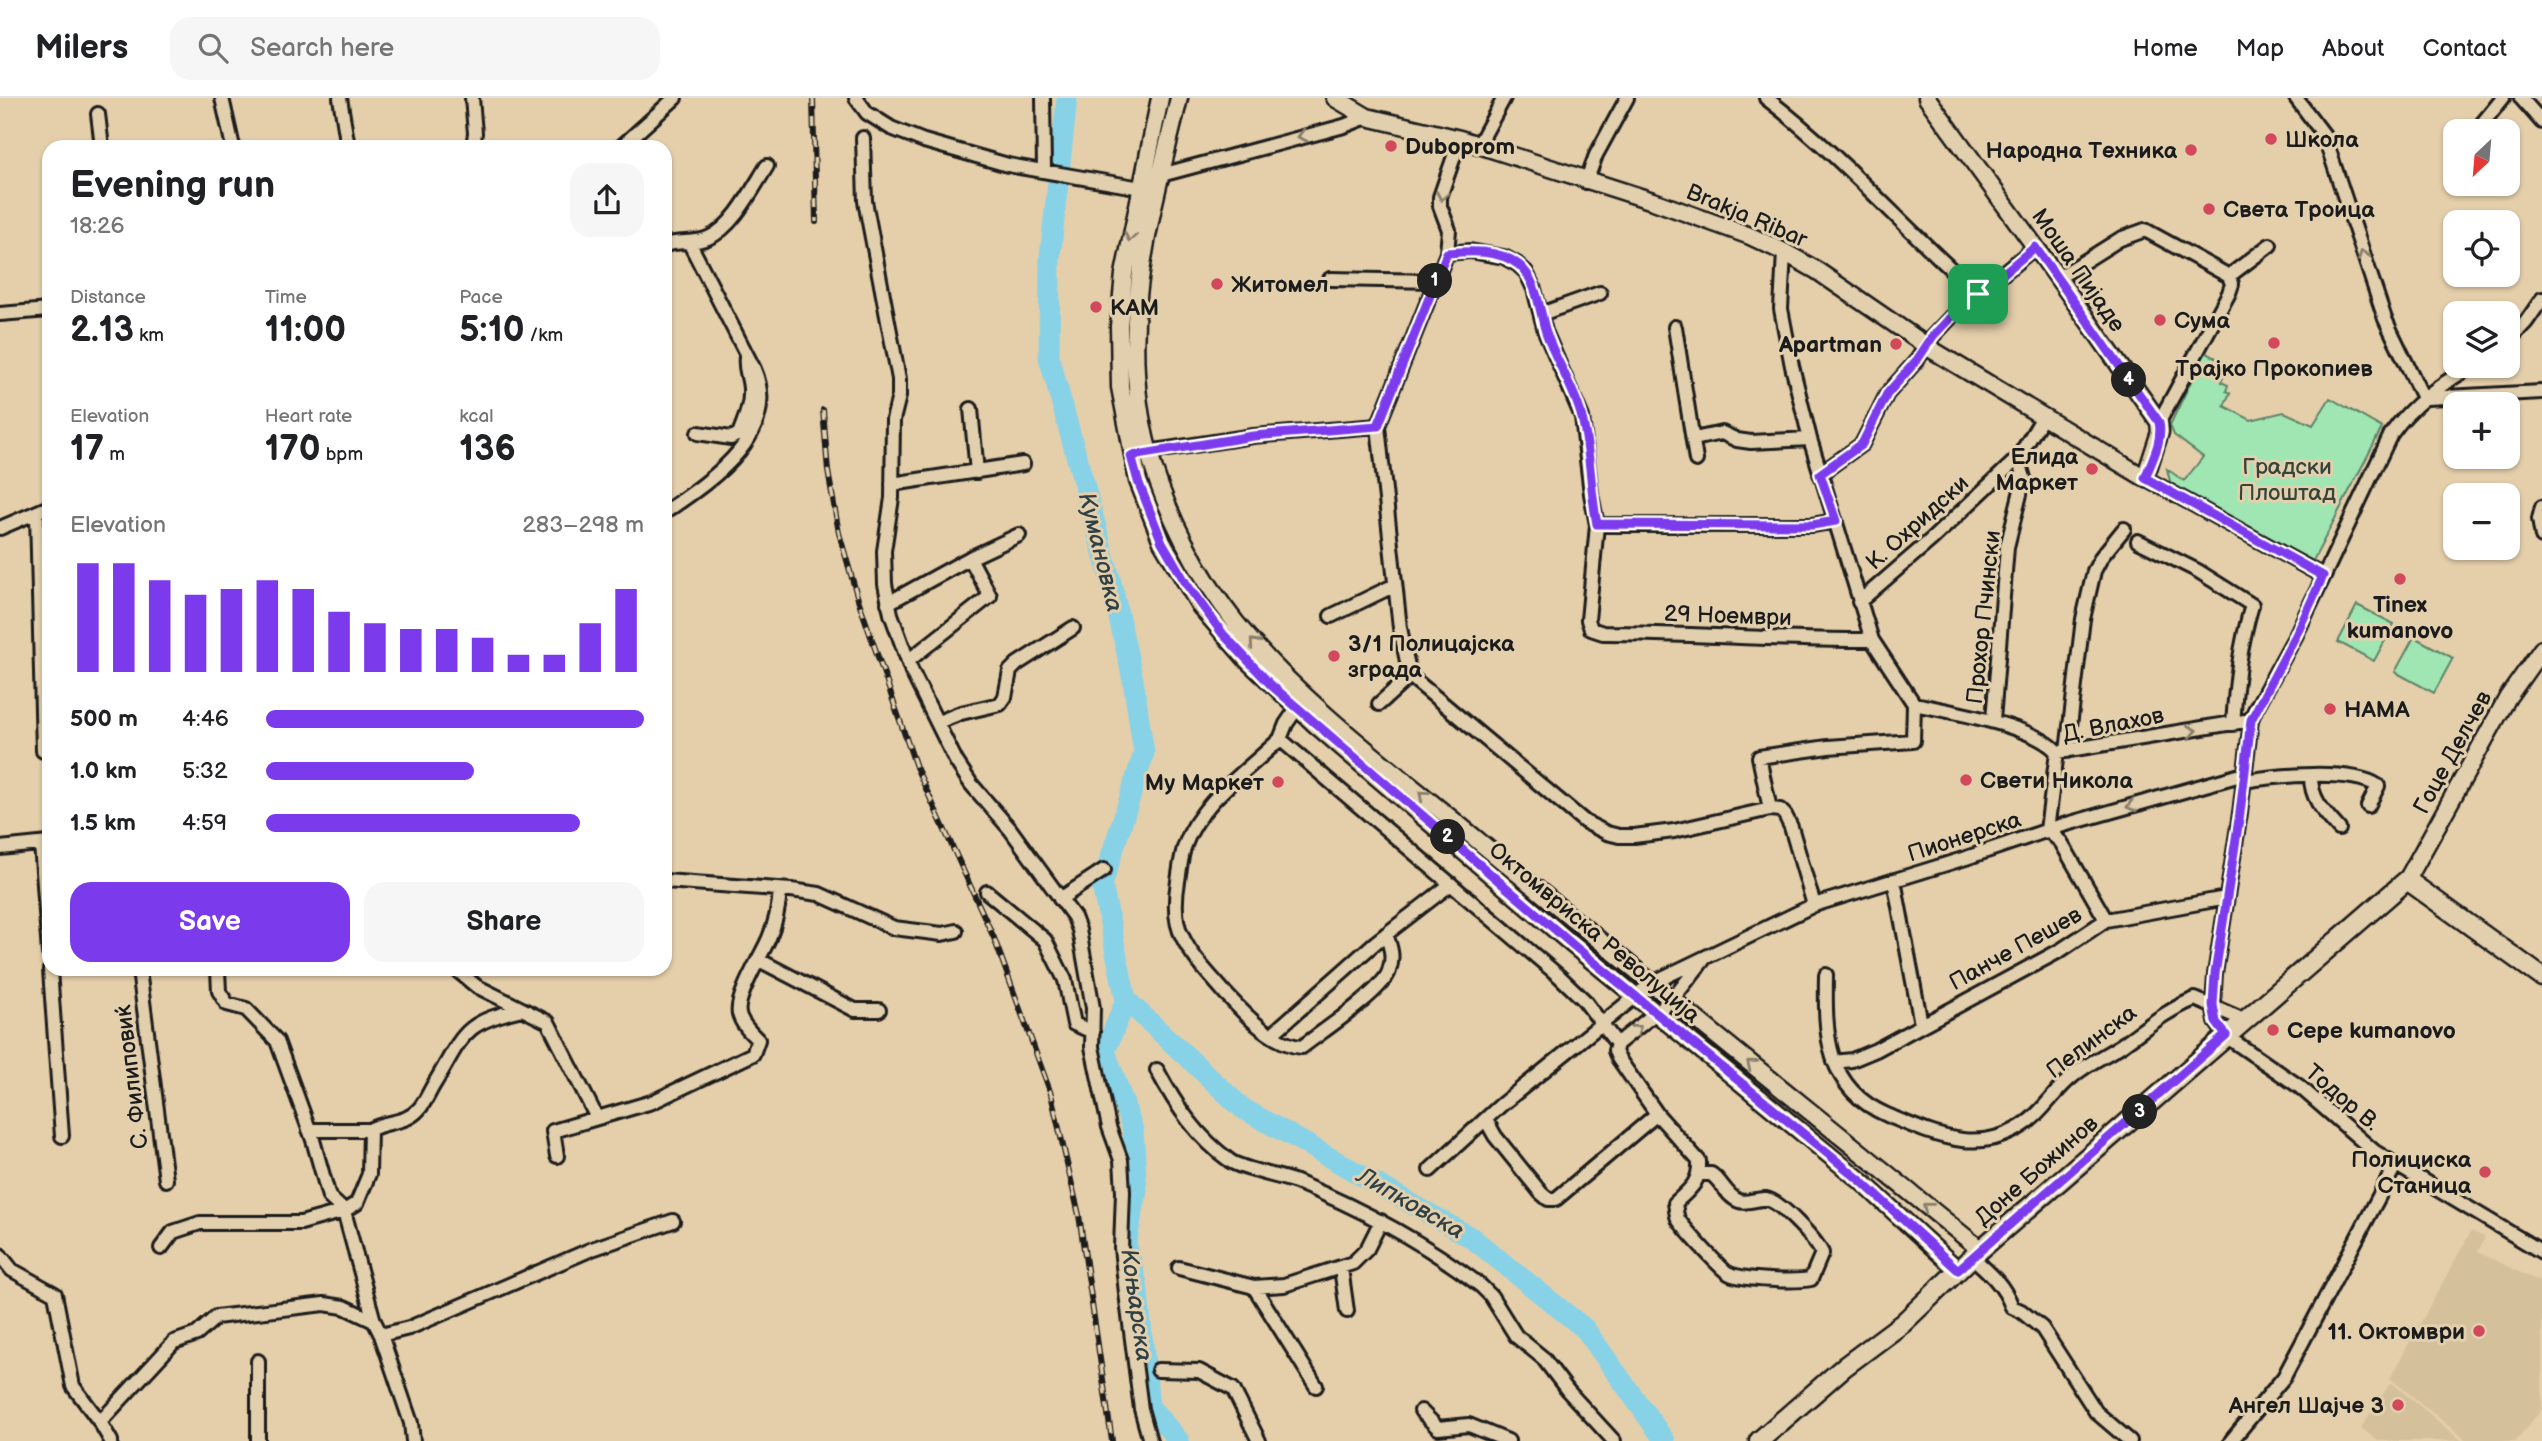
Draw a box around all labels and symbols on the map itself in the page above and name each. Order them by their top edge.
north arrow [2443,119,2520,196]
place label: Школа [2285,126,2359,154]
one-way arrow [1296,128,1308,142]
marker: Школа [2263,131,2279,147]
place label: Duboprom [1405,133,1515,161]
place label: Народна Техника [1985,137,2178,165]
marker: Duboprom [1383,138,1399,154]
marker: Народна Техника [2183,142,2199,158]
street label: Brakja Ribar [1682,178,1812,254]
one-way arrow [1435,190,1450,202]
place label: Света Троица [2223,196,2375,224]
marker: Света Троица [2201,201,2217,217]
street label: Моша Пијаде [2025,203,2131,338]
one-way arrow [1124,231,1139,243]
one-way arrow [2357,249,2371,261]
pin: 1 [1418,264,1452,298]
pin [1948,264,2008,324]
place label: Житомел [1231,271,1329,299]
marker: Житомел [1209,276,1225,292]
place label: КАМ [1110,294,1159,322]
marker: КАМ [1088,299,1104,315]
place label: Сума [2174,307,2230,335]
marker: Сума [2152,312,2168,328]
place label: Apartman [1778,331,1882,359]
marker: Трајко Прокопиев [2266,335,2282,351]
marker: Apartman [1888,336,1904,352]
place label: Трајко Прокопиев [2175,355,2373,383]
pin: 4 [2112,362,2146,398]
place label: Елида Маркет [1995,443,2079,497]
park label: Градски Плоштад [2238,453,2336,507]
marker: Елида Маркет [2084,461,2100,477]
street label: К. Охридски [1861,469,1975,576]
water label: Кумановка [1072,489,1129,615]
street label: Прохор Пчински [1961,529,2007,705]
marker: Tinex kumanovo [2392,571,2408,587]
place label: Tinex kumanovo [2347,591,2453,645]
street label: 29 Ноември [1664,600,1792,632]
place label: 3/1 Полицајска зграда [1348,630,1515,684]
one-way arrow [1250,639,1262,652]
marker: 3/1 Полицајска зграда [1326,648,1342,664]
street label: Гоце Делчев [2408,686,2498,819]
place label: НАМА [2344,696,2410,724]
street label: Д. Влахов [2060,701,2166,748]
marker: НАМА [2322,701,2338,717]
one-way arrow [2186,724,2198,739]
place label: Свети Никола [1980,767,2133,795]
place label: Му Маркет [1145,769,1264,797]
marker: Свети Никола [1958,772,1974,788]
marker: Му Маркет [1270,774,1286,790]
one-way arrow [1418,791,1431,803]
one-way arrow [2125,797,2137,812]
street label: Пионерска [1904,805,2025,868]
pin: 2 [1430,820,1466,854]
street label: Октомвриска Револуција [1483,836,1706,1030]
street label: Панче Пешев [1944,901,2087,997]
street label: Пелинска [2041,999,2143,1085]
street label: С. Филиповиќ [109,1003,155,1151]
place label: Cepe kumanovo [2287,1017,2456,1045]
marker: Cepe kumanovo [2265,1022,2281,1038]
one-way arrow [1630,1024,1642,1037]
street label: Тодор В. [2299,1058,2385,1137]
one-way arrow [1746,1059,1758,1072]
pin: 3 [2122,1094,2158,1130]
street label: Доне Божинов [1969,1110,2104,1232]
place label: Полициска Станица [2351,1146,2472,1200]
water label: Липковска [1350,1160,1470,1246]
marker: Полициска Станица [2477,1164,2493,1180]
one-way arrow [1923,1202,1935,1215]
water label: Коњарска [1114,1247,1159,1363]
place label: 11. Октомври [2328,1318,2465,1346]
marker: 11. Октомври [2471,1323,2487,1339]
place label: Ангел Шајче 3 [2228,1392,2384,1420]
marker: Ангел Шајче 3 [2390,1397,2406,1413]

